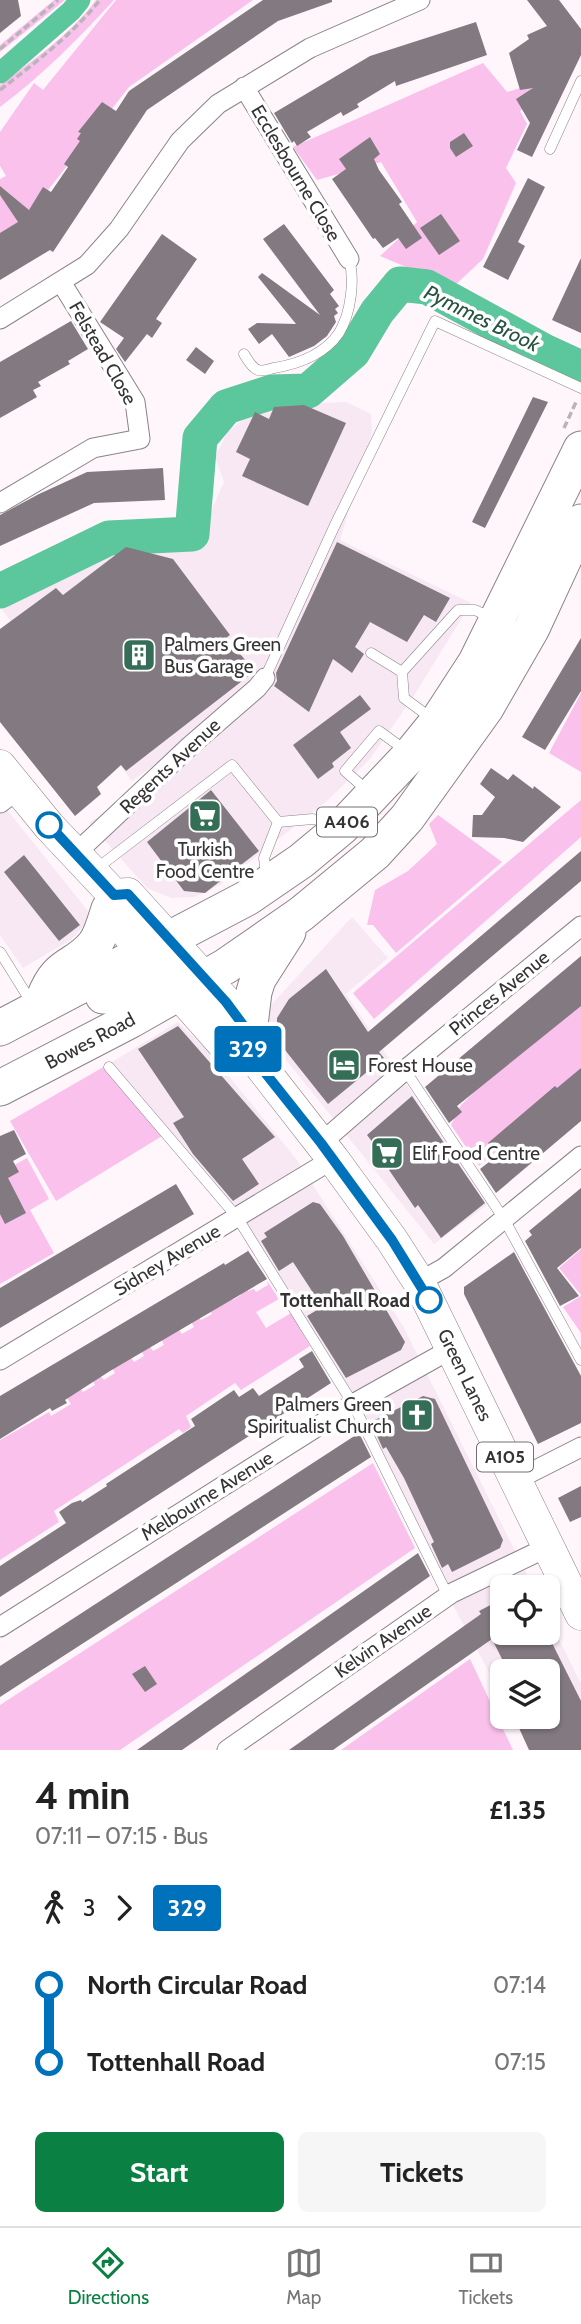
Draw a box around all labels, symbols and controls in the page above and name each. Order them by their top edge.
street label: Ecclesbourne Close [246,101,346,246]
water label: Pymmes Brook [420,279,545,357]
street label: Felstead Close [64,297,142,409]
place label: Palmers Green Bus Garage [164,633,281,678]
building icon: Palmers Green Bus Garage [120,636,158,674]
street label: Regents Avenue [115,713,225,818]
supermarket icon: Turkish Food Centre [186,797,224,835]
road number: A406 [317,808,377,836]
unlabelled marker [36,812,62,838]
place label: Turkish Food Centre [156,838,254,883]
street label: Princes Avenue [444,946,554,1040]
street label: Bowes Road [41,1008,139,1074]
line badge: 329 [208,1026,288,1072]
text: 329 [228,1034,268,1063]
hotel icon: Forest House [325,1046,363,1084]
place label: Forest House [368,1054,473,1077]
supermarket icon: Elif Food Centre [368,1134,406,1172]
place label: Elif Food Centre [412,1142,540,1165]
street label: Sidney Avenue [110,1219,225,1301]
marker: Tottenhall Road [416,1287,442,1313]
place label: Tottenhall Road [280,1289,410,1312]
street label: Green Lanes [433,1325,497,1425]
place label: Palmers Green Spiritualist Church [247,1393,392,1438]
church icon: Palmers Green Spiritualist Church [398,1396,436,1434]
road number: A105 [477,1442,533,1472]
street label: Melbourne Avenue [137,1446,277,1546]
map controls [490,1575,560,1729]
button: locate [490,1575,560,1645]
street label: Kelvin Avenue [330,1599,436,1683]
button: layers [490,1659,560,1729]
text: 4 min [35,1772,130,1819]
text: £1.35 [489,1794,546,1826]
text: 07:11 – 07:15 · Bus [35,1822,208,1850]
icon: walk [35,1889,73,1927]
icon: forward [105,1889,143,1927]
text: 329 [167,1893,207,1922]
text: 3 [83,1894,95,1922]
text: North Circular Road [87,1969,307,2001]
text: 07:14 [493,1971,546,1999]
text: Tottenhall Road [87,2046,265,2078]
text: 07:15 [494,2048,546,2076]
button: Start [35,2132,284,2212]
button: Tickets [298,2132,546,2212]
tab: Directions [68,2244,149,2309]
tab: Map [285,2244,323,2309]
tab: Tickets [458,2244,513,2309]

